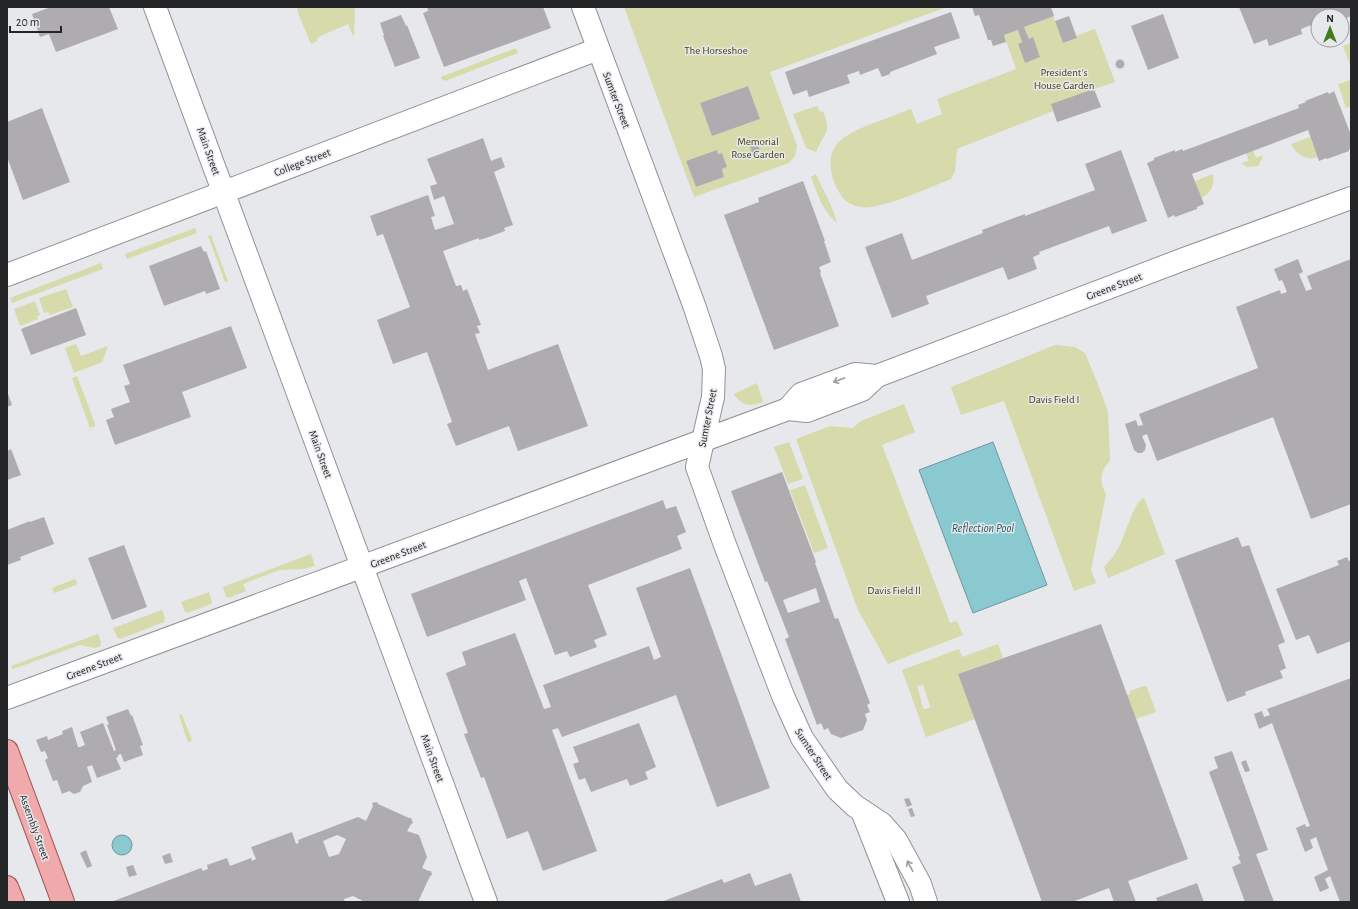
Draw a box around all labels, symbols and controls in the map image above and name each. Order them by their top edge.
scale bar [10,8,61,34]
north arrow [1310,8,1350,48]
text: N [1326,13,1334,24]
text: 20 m [16,16,39,28]
park label: The Horseshoe [684,45,748,56]
park label: President's House Garden [1034,67,1094,91]
street label: Sumter Street [601,71,632,130]
street label: Main Street [195,126,222,177]
park label: Memorial Rose Garden [731,136,785,160]
street label: College Street [272,147,332,178]
street label: Greene Street [1085,271,1144,302]
one-way arrow [833,376,845,384]
street label: Sumter Street [696,388,719,448]
park label: Davis Field I [1029,394,1079,405]
street label: Main Street [307,429,334,480]
water label: Reflection Pool [952,522,1014,534]
street label: Greene Street [369,539,428,570]
park label: Davis Field ll [867,585,921,596]
street label: Greene Street [65,651,124,682]
street label: Sumter Street [793,726,835,782]
street label: Main Street [419,733,446,784]
street label: Assembly Street [18,793,52,862]
one-way arrow [906,861,914,873]

